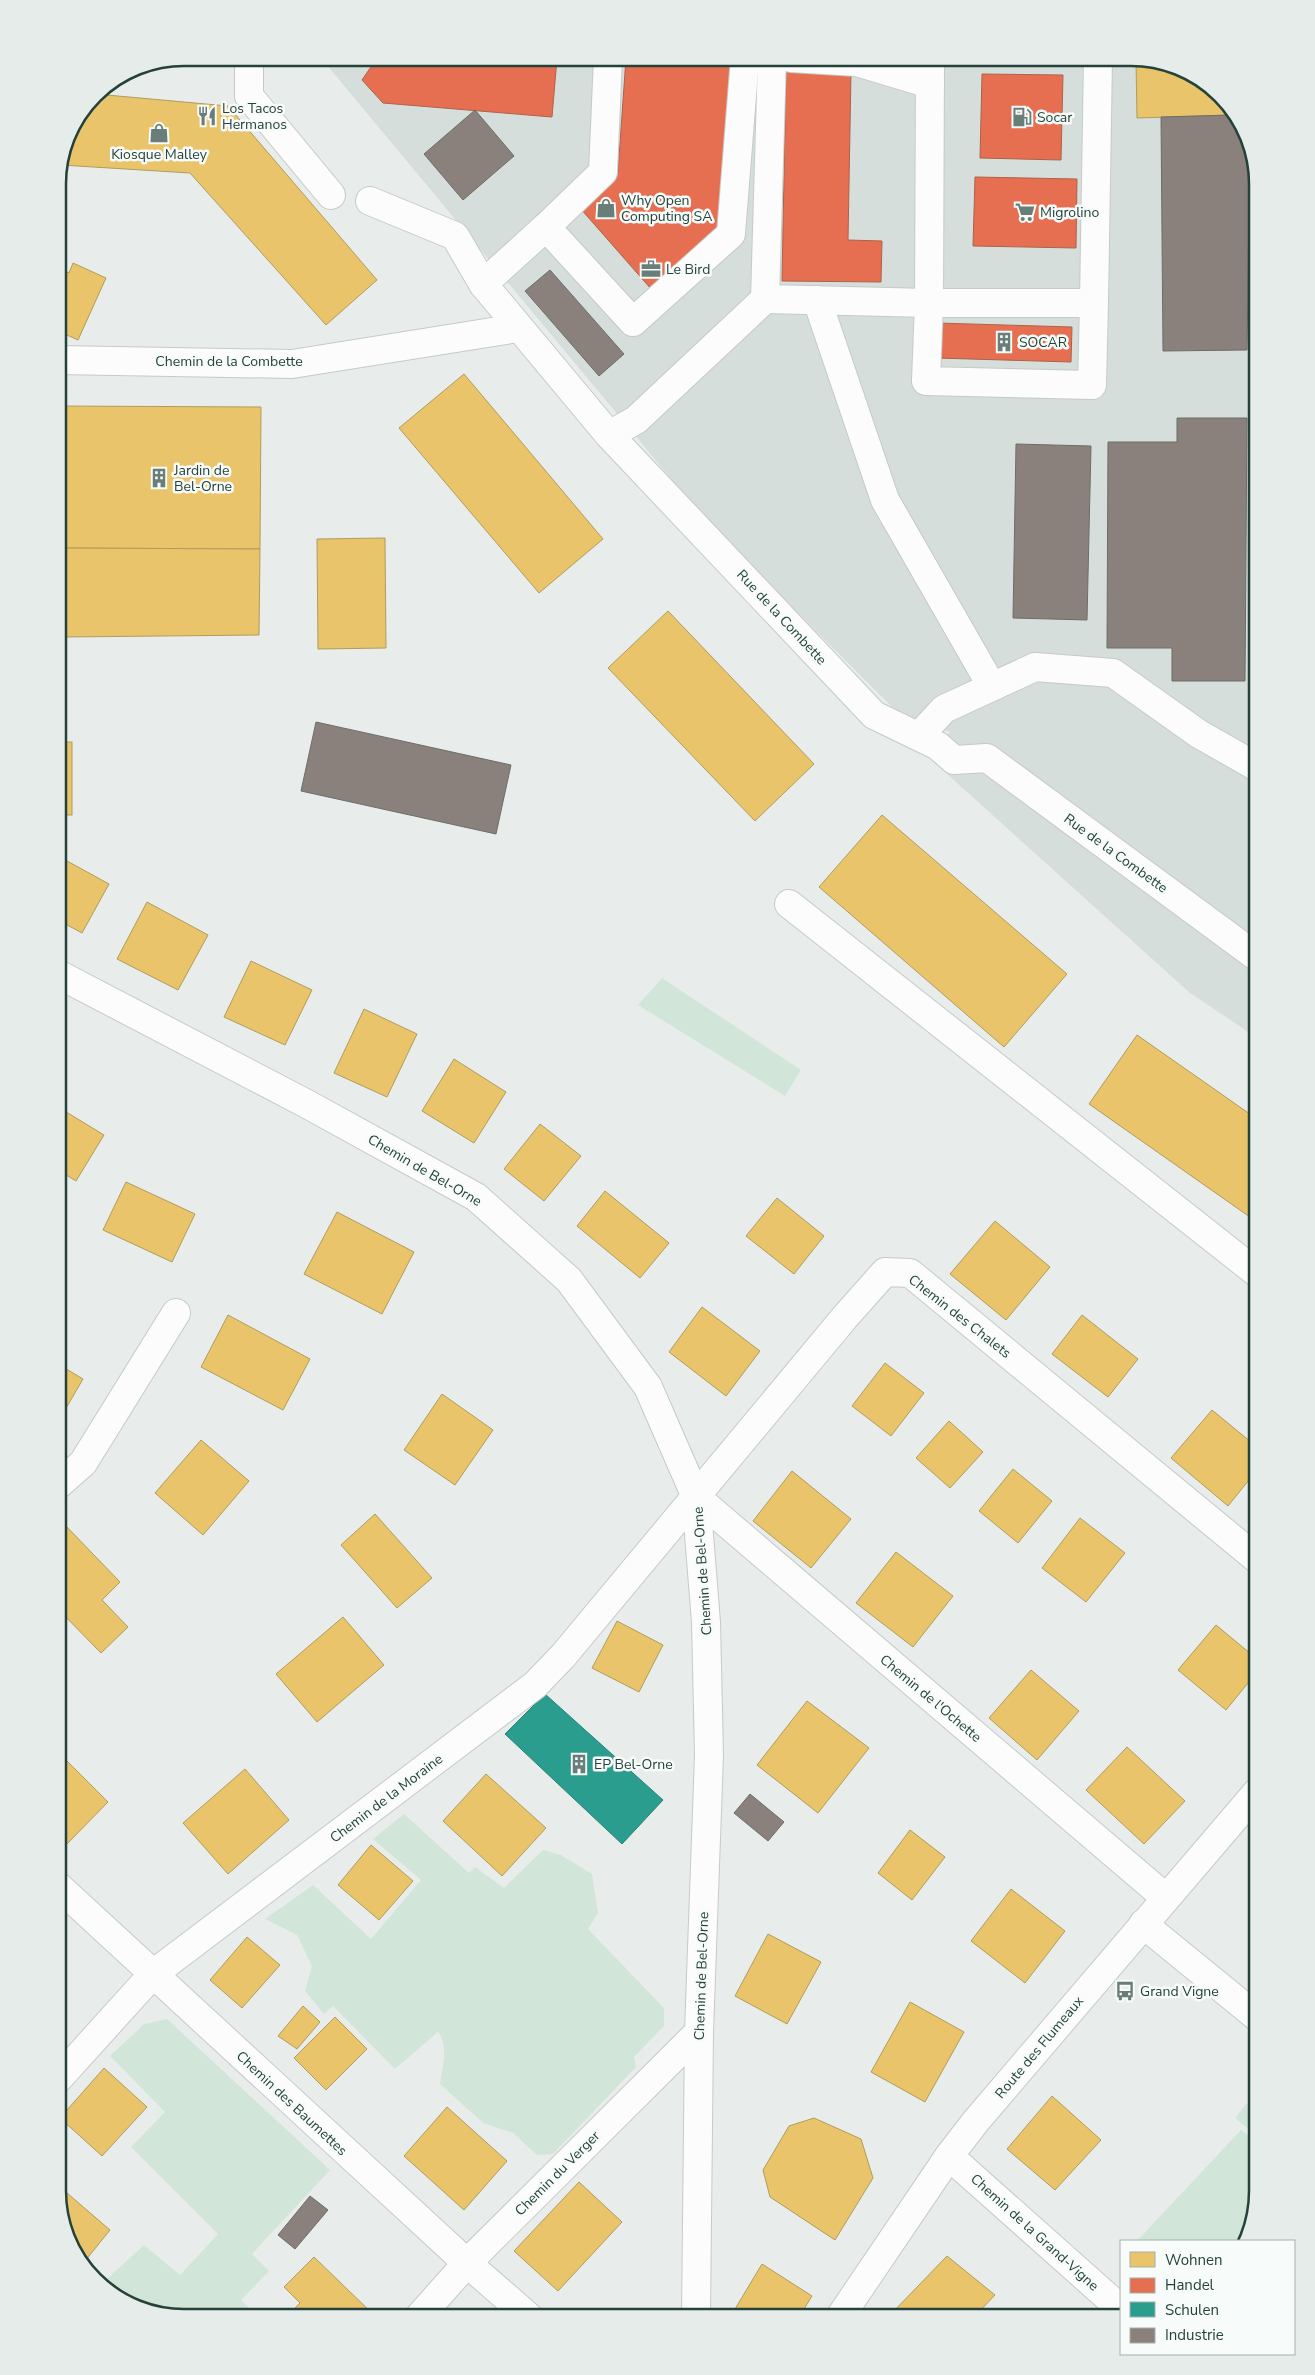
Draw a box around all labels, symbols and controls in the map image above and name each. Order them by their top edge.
place label: Los Tacos Hermanos [222,99,287,134]
restaurant icon: Los Tacos Hermanos [196,105,218,127]
fuel station icon: Socar [1011,106,1033,128]
place label: Socar [1037,108,1072,127]
shop icon: Kiosque Malley [148,122,170,144]
place label: Kiosque Malley [111,145,208,164]
place label: Why Open Computing SA [621,191,712,226]
shop icon: Why Open Computing SA [595,197,617,219]
supermarket icon: Migrolino [1014,201,1036,223]
place label: Migrolino [1040,203,1099,222]
office icon: Le Bird [640,258,662,280]
place label: Le Bird [666,260,710,279]
building icon: SOCAR [993,331,1015,353]
place label: SOCAR [1019,333,1067,352]
street label: Chemin de la Combette [155,352,303,371]
place label: Jardin de Bel-Orne [173,461,232,496]
building icon: Jardin de Bel-Orne [148,467,170,489]
street label: Rue de la Combette [732,566,831,669]
street label: Rue de la Combette [1060,809,1171,898]
street label: Chemin de Bel-Orne [364,1130,485,1211]
street label: Chemin des Chalets [904,1270,1015,1363]
street label: Chemin de Bel-Orne [689,1506,716,1636]
street label: Chemin de l'Ochette [876,1650,985,1747]
street label: Chemin de la Moraine [326,1750,447,1847]
building icon: EP Bel-Orne [568,1753,590,1775]
place label: EP Bel-Orne [594,1755,673,1774]
street label: Chemin de Bel-Orne [690,1911,713,2041]
bus stop icon: Grand Vigne [1114,1980,1136,2002]
place label: Grand Vigne [1140,1982,1219,2001]
street label: Route des Flumeaux [991,1992,1088,2103]
street label: Chemin des Baumettes [232,2047,352,2160]
street label: Chemin du Verger [511,2127,604,2220]
street label: Chemin de la Grand-Vigne [966,2170,1103,2295]
legend [1120,2240,1295,2355]
text: Wohnen [1165,2250,1223,2270]
text: Handel [1165,2275,1215,2295]
text: Schulen [1165,2300,1219,2320]
text: Industrie [1165,2325,1224,2345]

